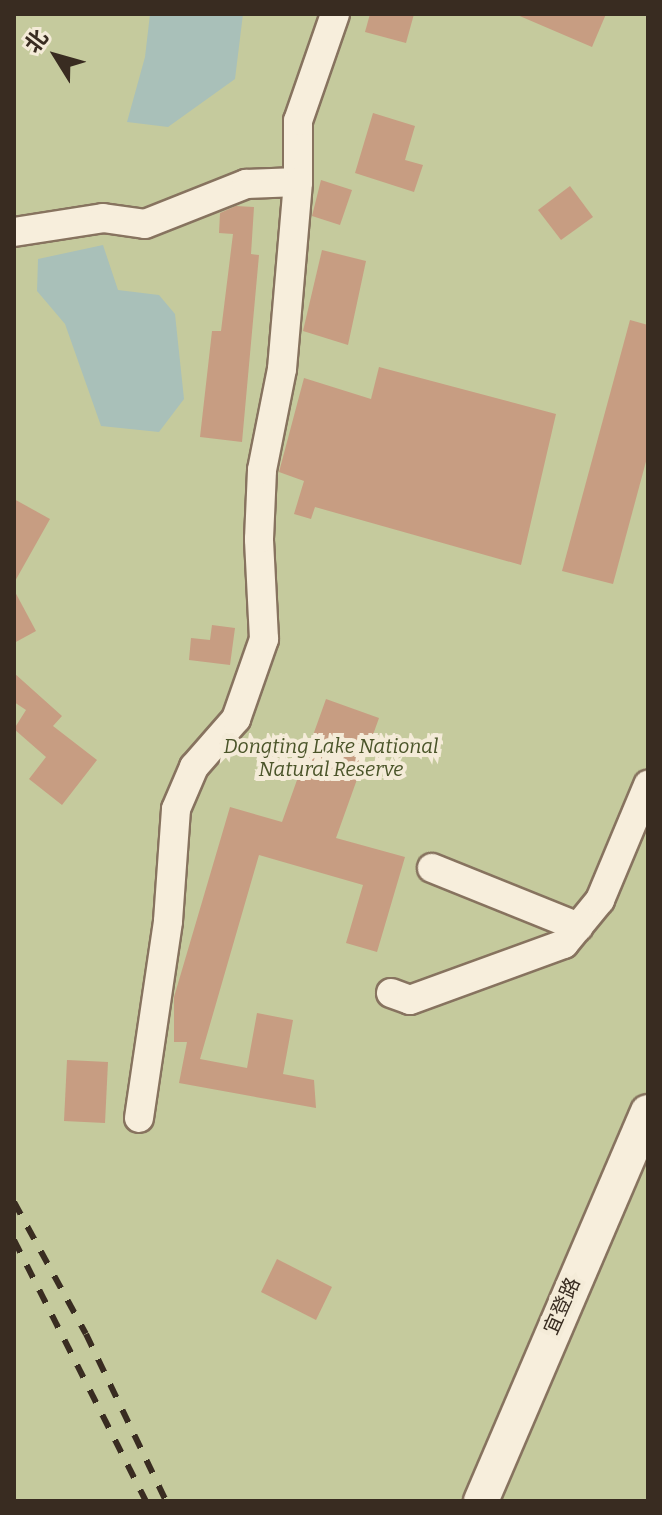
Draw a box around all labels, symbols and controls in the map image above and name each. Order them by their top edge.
north arrow [16,16,96,96]
text: 北 [19,24,54,58]
park label: Dongting Lake National Natural Reserve [224,734,438,781]
street label: 宜登路 [539,1274,585,1338]

